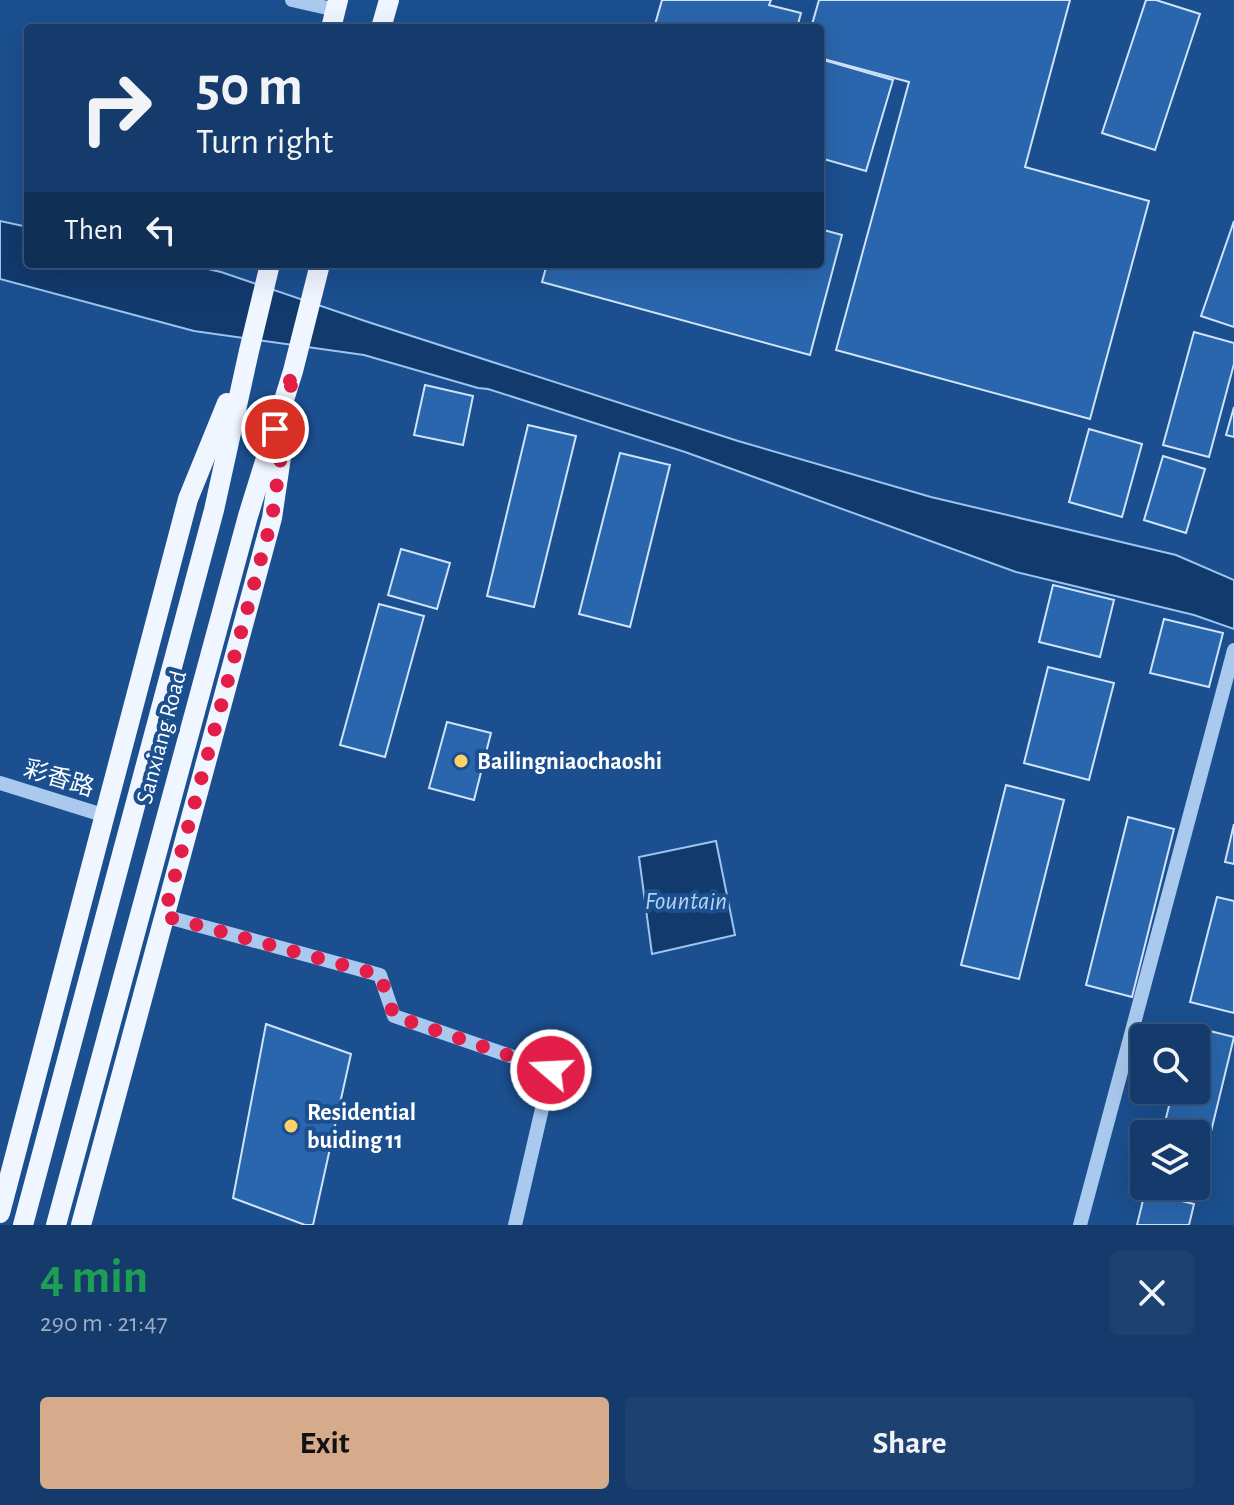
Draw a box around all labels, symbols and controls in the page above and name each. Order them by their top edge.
icon: right [64,56,168,160]
text: 50 m [196,59,303,115]
text: Turn right [196,124,333,160]
icon: left [139,208,183,252]
text: Then [64,215,123,245]
pin [241,395,309,463]
icon: arrive [253,407,297,451]
street label: Sanxiang Road [133,668,191,807]
place label: Bailingniaochaoshi [477,750,662,774]
marker: Bailingniaochaoshi [452,752,470,770]
street label: 彩香路 [21,755,97,801]
water label: Fountain [645,888,727,914]
map controls [1130,1024,1210,1200]
button: search [1130,1024,1210,1104]
position arrow [509,1028,593,1112]
place label: Residential buiding 11 [307,1101,416,1153]
marker: Residential buiding 11 [282,1117,300,1135]
button: layers [1130,1120,1210,1200]
button: close [1110,1251,1194,1335]
text: 4 min [40,1254,148,1302]
text: 290 m · 21:47 [40,1310,167,1336]
button: Exit [40,1397,609,1489]
button: Share [625,1397,1194,1489]

